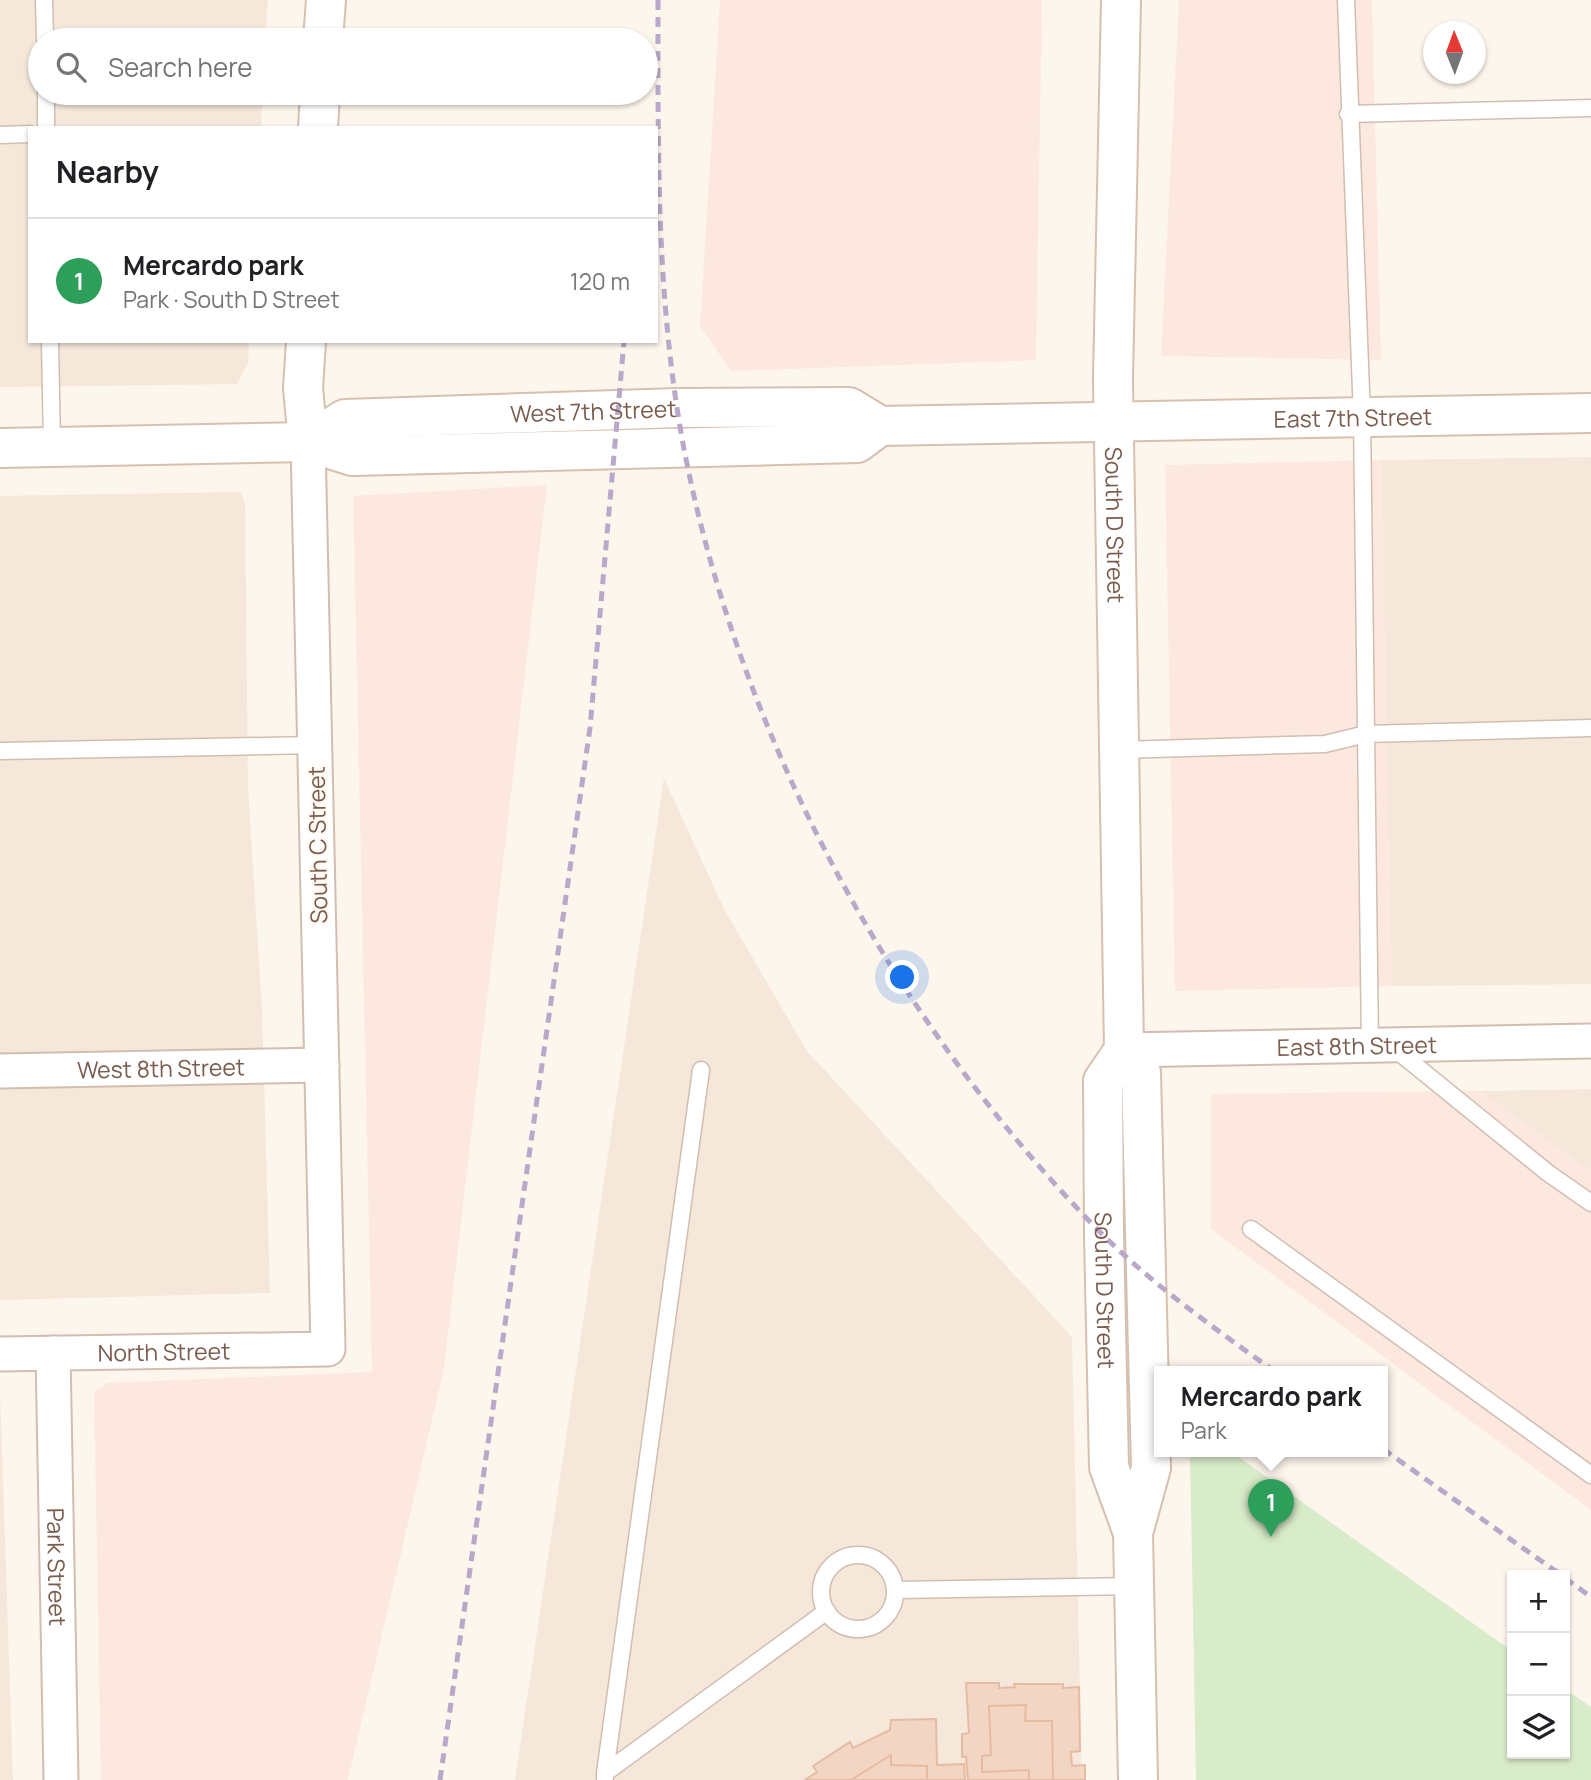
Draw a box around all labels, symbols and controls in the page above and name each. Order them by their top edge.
north arrow [1423,21,1486,84]
search box [28,28,658,105]
icon: search [52,48,90,86]
text: Search here [108,49,253,85]
text: Nearby [56,151,159,192]
text: Mercardo park [123,247,304,283]
text: 1 [74,265,84,297]
text: 120 m [570,265,630,297]
text: Park · South D Street [123,283,340,315]
street label: West 7th Street [510,392,677,430]
street label: East 7th Street [1273,400,1432,435]
street label: South D Street [1098,446,1133,603]
street label: South C Street [300,766,334,924]
your location [885,960,919,994]
street label: East 8th Street [1277,1028,1437,1063]
street label: West 8th Street [77,1050,245,1086]
street label: South D Street [1088,1212,1123,1369]
street label: North Street [97,1334,231,1369]
popup [1154,1366,1388,1457]
text: Mercardo park [1181,1378,1361,1414]
text: Park [1181,1414,1227,1446]
pin: 1 [1248,1479,1294,1537]
street label: Park Street [40,1508,74,1626]
map controls [1507,1570,1570,1759]
button: + [1507,1570,1570,1633]
button: − [1507,1633,1570,1696]
button: layers [1507,1696,1570,1759]

